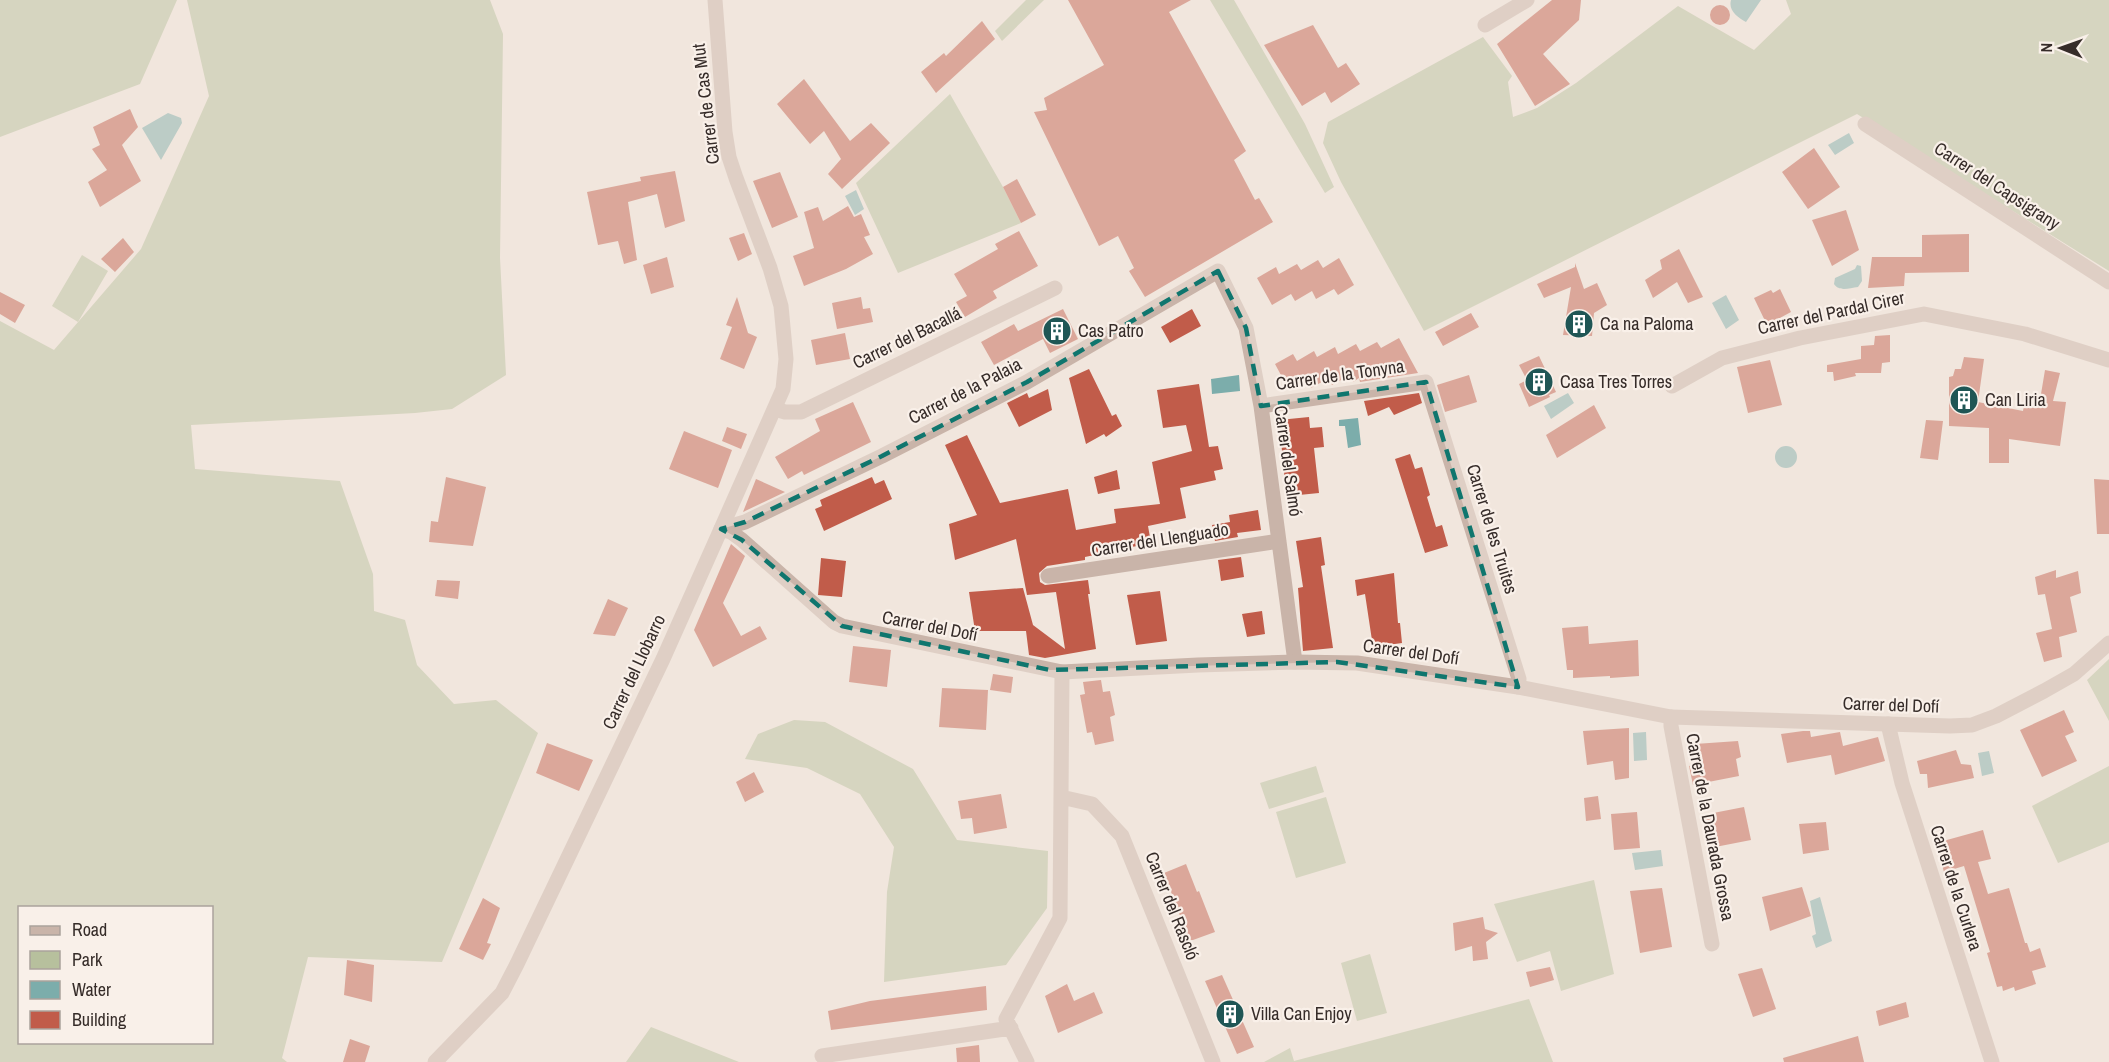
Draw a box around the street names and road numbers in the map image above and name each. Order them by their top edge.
street label: Carrer de Cas Mut [686,42,725,166]
street label: Carrer del Capsigrany [1930,136,2065,236]
street label: Carrer del Pardal Cirer [1755,285,1907,340]
street label: Carrer del Bacallá [848,300,965,375]
street label: Carrer de la Palaia [904,351,1026,430]
street label: Carrer de la Tonyna [1274,353,1406,396]
street label: Carrer del Salmó [1268,404,1309,518]
street label: Carrer de les Truites [1461,461,1524,597]
street label: Carrer del Llenguado [1089,516,1230,563]
street label: Carrer del Dofí [880,604,981,647]
street label: Carrer del Llobarro [596,610,671,733]
street label: Carrer del Dofí [1361,632,1462,671]
street label: Carrer del Dofí [1842,690,1941,719]
street label: Carrer de la Daurada Grossa [1680,731,1741,923]
street label: Carrer de la Curlera [1924,822,1989,954]
street label: Carrer del Rascló [1139,848,1206,964]

